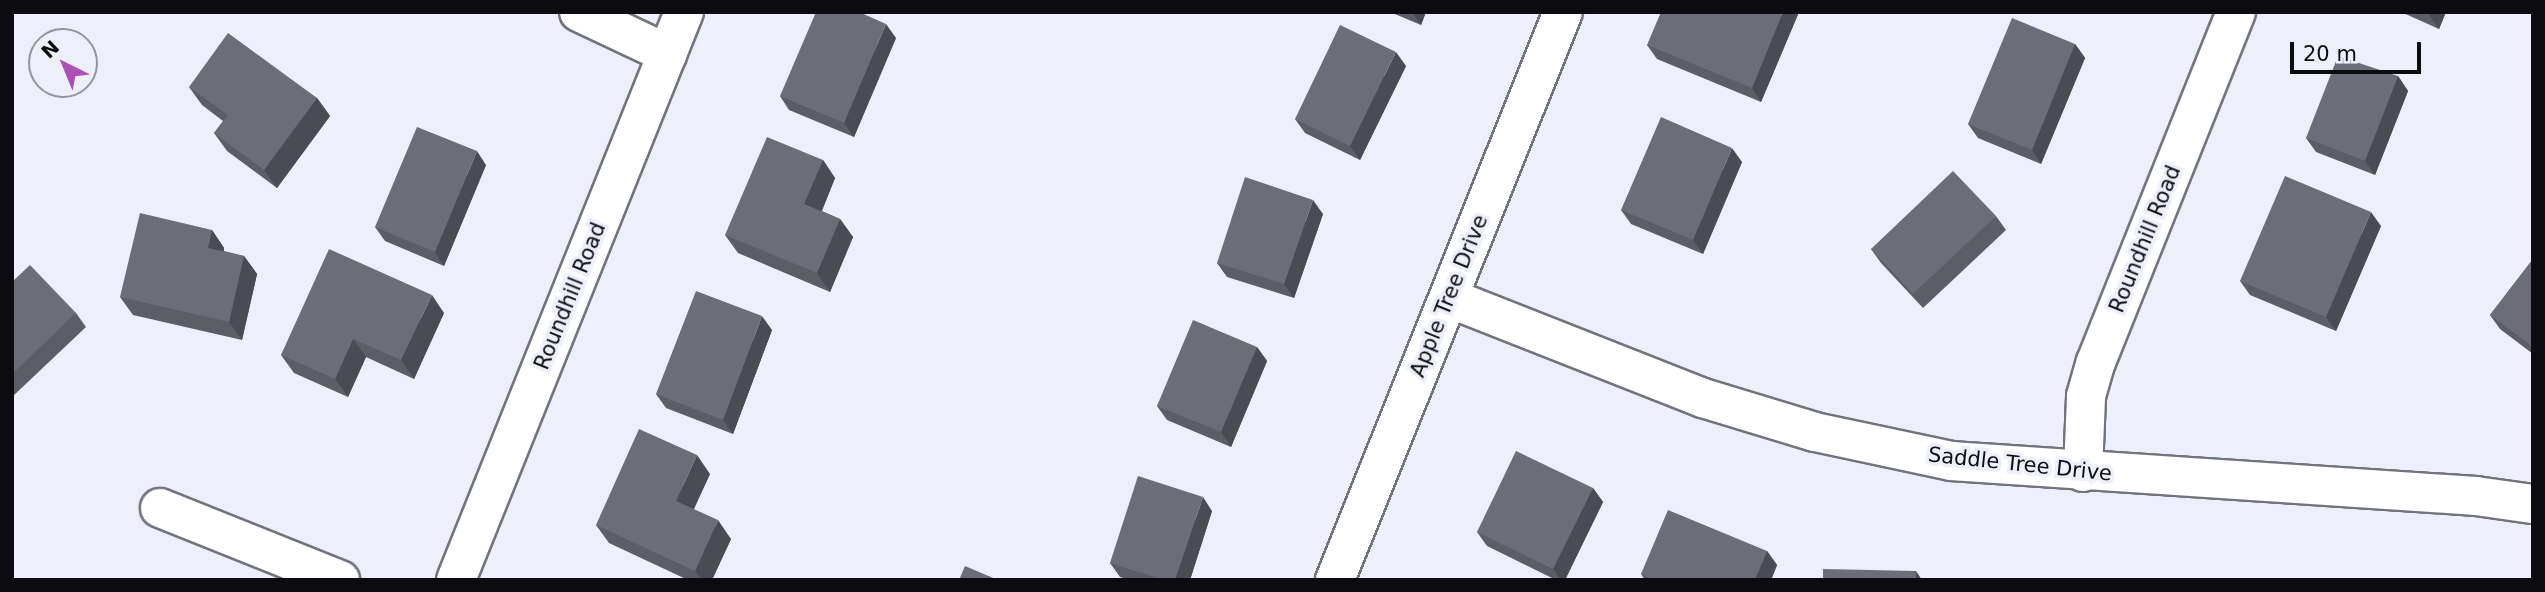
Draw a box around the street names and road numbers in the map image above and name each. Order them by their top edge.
street label: Roundhill Road [2104,162,2186,316]
street label: Apple Tree Drive [1405,211,1493,381]
street label: Roundhill Road [529,219,611,373]
street label: Saddle Tree Drive [1927,442,2113,486]

